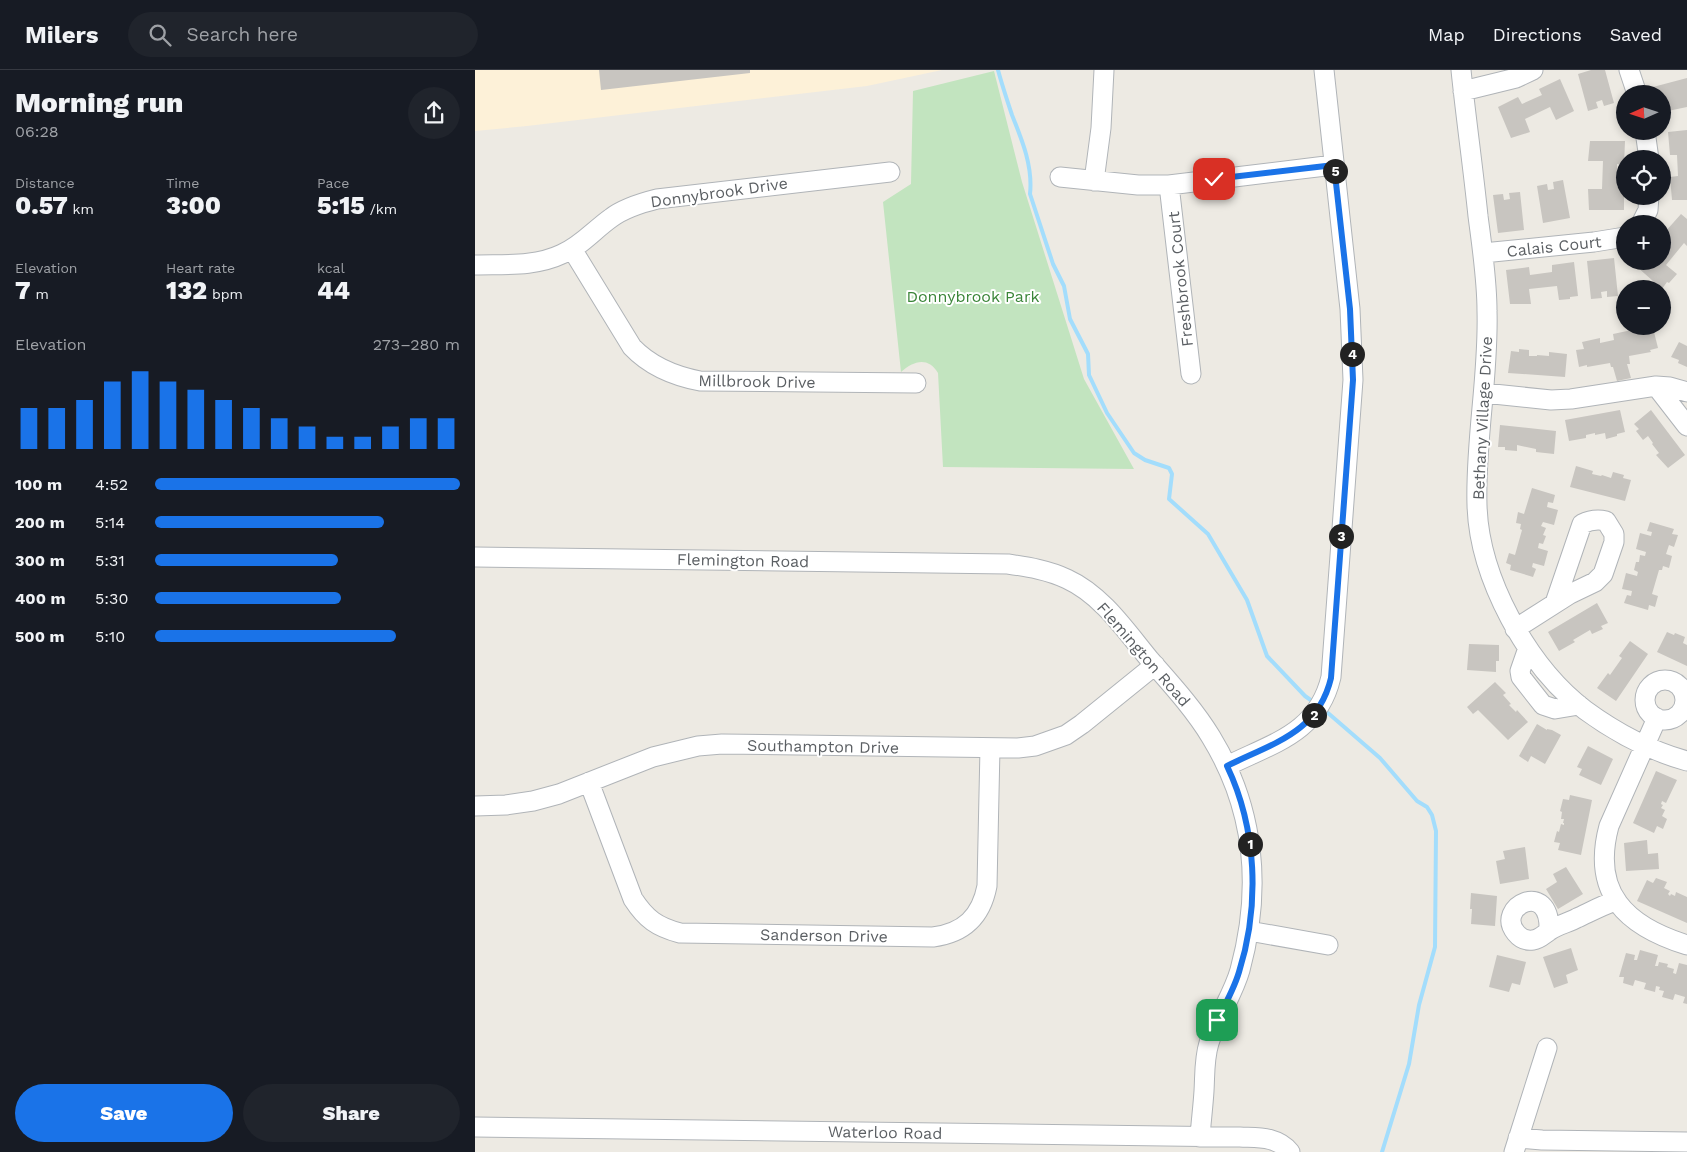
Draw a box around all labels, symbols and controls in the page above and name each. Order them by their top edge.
search box [128,12,478,57]
text: Milers [25,21,98,49]
icon: search [146,21,174,49]
text: Search here [186,23,298,46]
text: Map [1428,24,1465,45]
text: Directions [1493,24,1582,45]
text: Saved [1610,24,1662,45]
north arrow [1616,85,1671,140]
map controls [1616,85,1671,335]
text: Morning run [15,86,183,119]
button: share [408,87,460,139]
text: 06:28 [15,122,59,141]
button: locate [1616,150,1671,205]
pin [1193,158,1235,200]
pin: 5 [1323,158,1347,184]
text: 5 [1331,163,1340,179]
icon: check [1200,165,1228,193]
street label: Donnybrook Drive [649,173,789,212]
text: Distance [15,175,75,191]
text: Time [166,175,199,191]
text: Pace [317,175,349,191]
text: 0.57 [15,191,68,220]
text: 3:00 [166,191,221,220]
text: 5:15 [317,191,365,220]
text: km [68,201,94,217]
text: /km [365,201,397,217]
street label: Freshbrook Court [1164,210,1197,347]
button: + [1616,215,1671,270]
street label: Calais Court [1506,232,1603,261]
text: Elevation [15,260,78,276]
text: Heart rate [166,260,235,276]
text: kcal [317,260,345,276]
text: 7 [15,276,31,305]
text: 132 [166,276,207,305]
text: 44 [317,276,350,305]
button: − [1616,280,1671,335]
text: m [31,286,49,302]
text: bpm [207,286,243,302]
park label: Donnybrook Park [906,287,1040,306]
text: Elevation [15,335,86,354]
text: 273–280 m [373,335,460,354]
street label: Bethany Village Drive [1469,336,1496,500]
pin: 4 [1339,342,1365,366]
text: 4 [1348,346,1357,362]
street label: Millbrook Drive [698,371,816,392]
text: 100 m [15,475,62,494]
text: 4:52 [95,475,128,494]
text: 200 m [15,513,65,532]
text: 5:14 [95,513,125,532]
pin: 3 [1329,524,1353,548]
text: 3 [1337,528,1346,544]
street label: Flemington Road [677,550,809,571]
text: 300 m [15,551,65,570]
text: 5:31 [95,551,125,570]
text: 400 m [15,589,66,608]
text: 5:30 [95,589,128,608]
street label: Flemington Road [1093,598,1194,711]
text: 500 m [15,627,65,646]
text: 5:10 [95,627,125,646]
pin: 2 [1301,702,1327,728]
text: 2 [1310,707,1319,723]
street label: Southampton Drive [747,736,899,757]
pin: 1 [1237,832,1263,856]
text: 1 [1247,836,1254,852]
street label: Sanderson Drive [760,925,888,946]
pin [1196,999,1238,1041]
icon: arrive [1203,1006,1231,1034]
button: Save [15,1084,233,1142]
button: Share [243,1084,460,1142]
street label: Waterloo Road [828,1122,942,1143]

